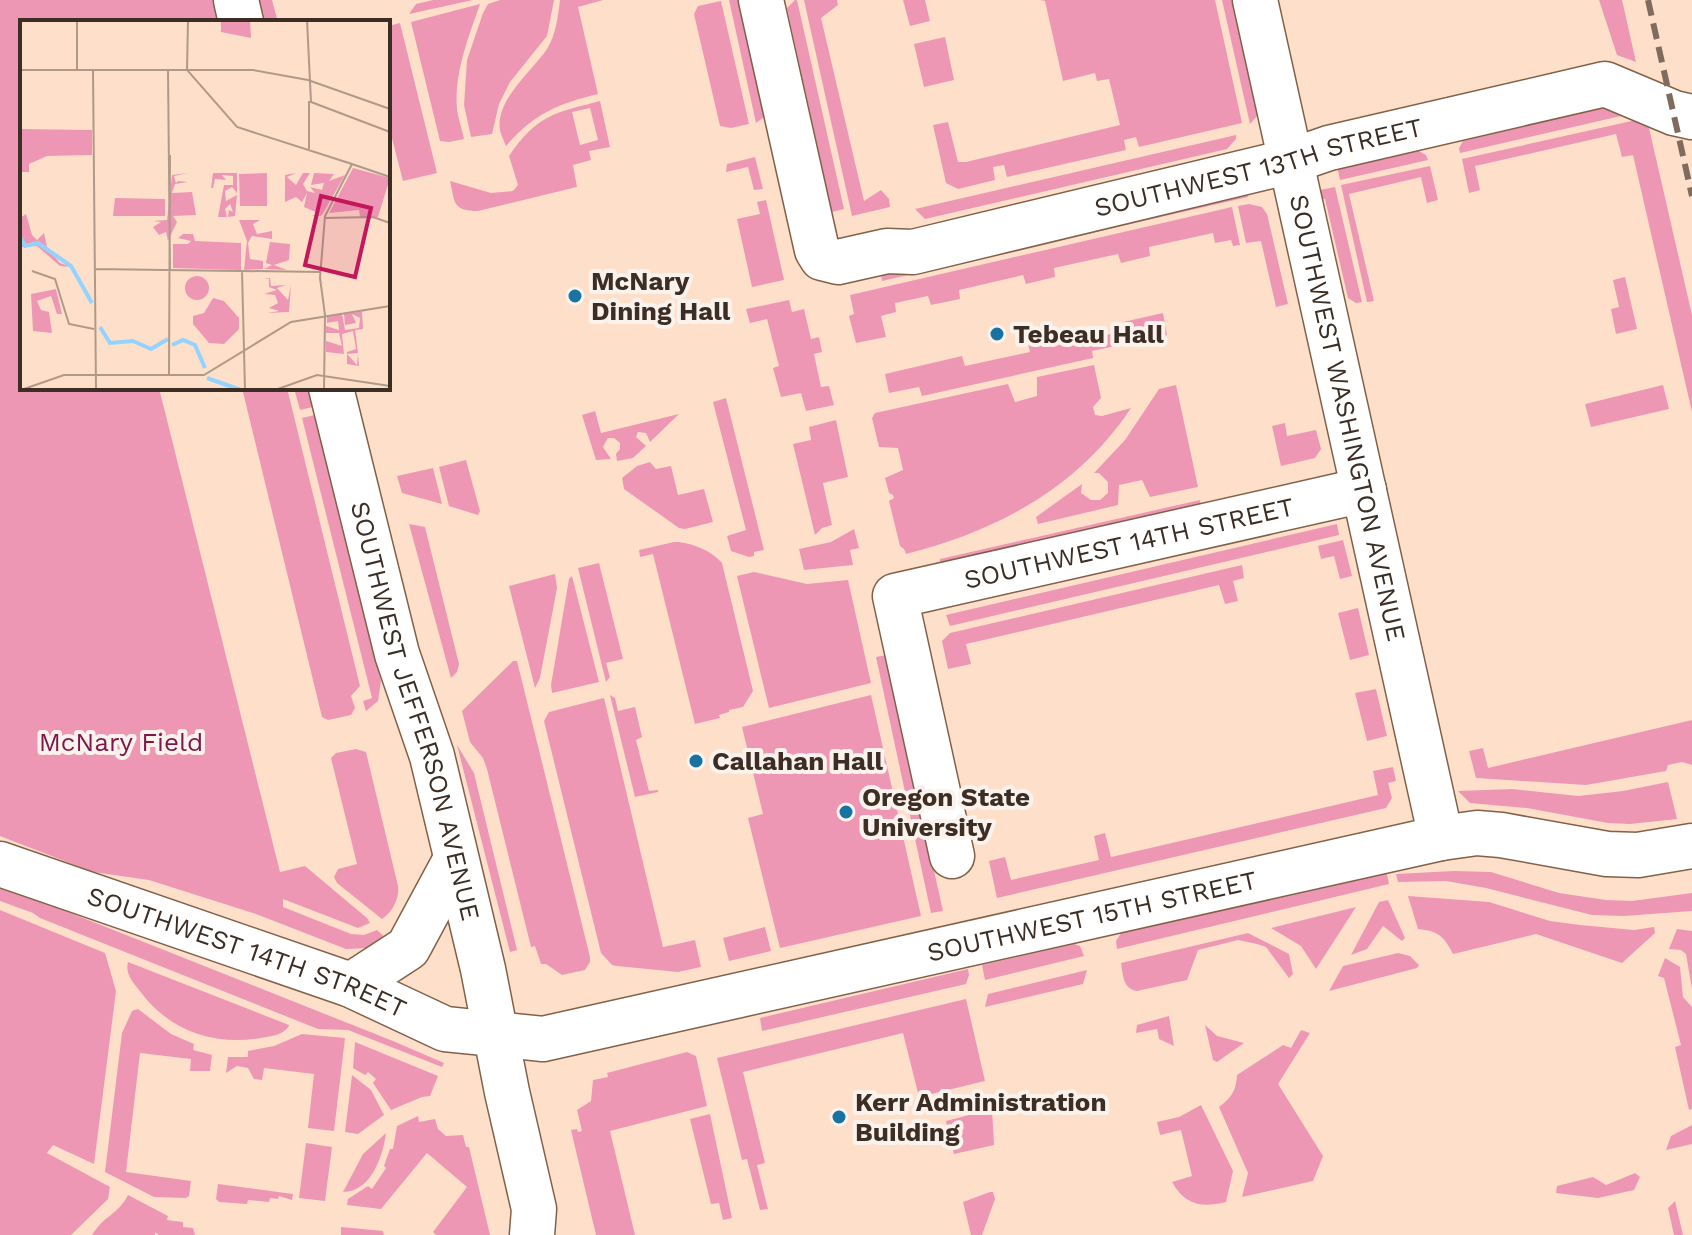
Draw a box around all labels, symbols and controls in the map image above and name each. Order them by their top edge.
inset map [20,20,390,390]
street label: SOUTHWEST 13TH STREET [1091,112,1425,223]
street label: SOUTHWEST WASHINGTON AVENUE [1284,192,1412,644]
place label: McNary Dining Hall [591,266,731,326]
marker: McNary Dining Hall [566,287,584,305]
place label: Tebeau Hall [1013,319,1164,349]
marker: Tebeau Hall [988,325,1006,343]
street label: SOUTHWEST 14TH STREET [961,491,1297,595]
street label: SOUTHWEST JEFFERSON AVENUE [345,498,486,924]
park label: McNary Field [39,727,203,757]
place label: Callahan Hall [712,746,884,776]
marker: Callahan Hall [687,752,705,770]
place label: Oregon State University [862,782,1030,842]
marker: Oregon State University [837,803,855,821]
street label: SOUTHWEST 15TH STREET [924,865,1260,968]
street label: SOUTHWEST 14TH STREET [83,880,411,1024]
place label: Kerr Administration Building [855,1087,1107,1147]
marker: Kerr Administration Building [830,1108,848,1126]

